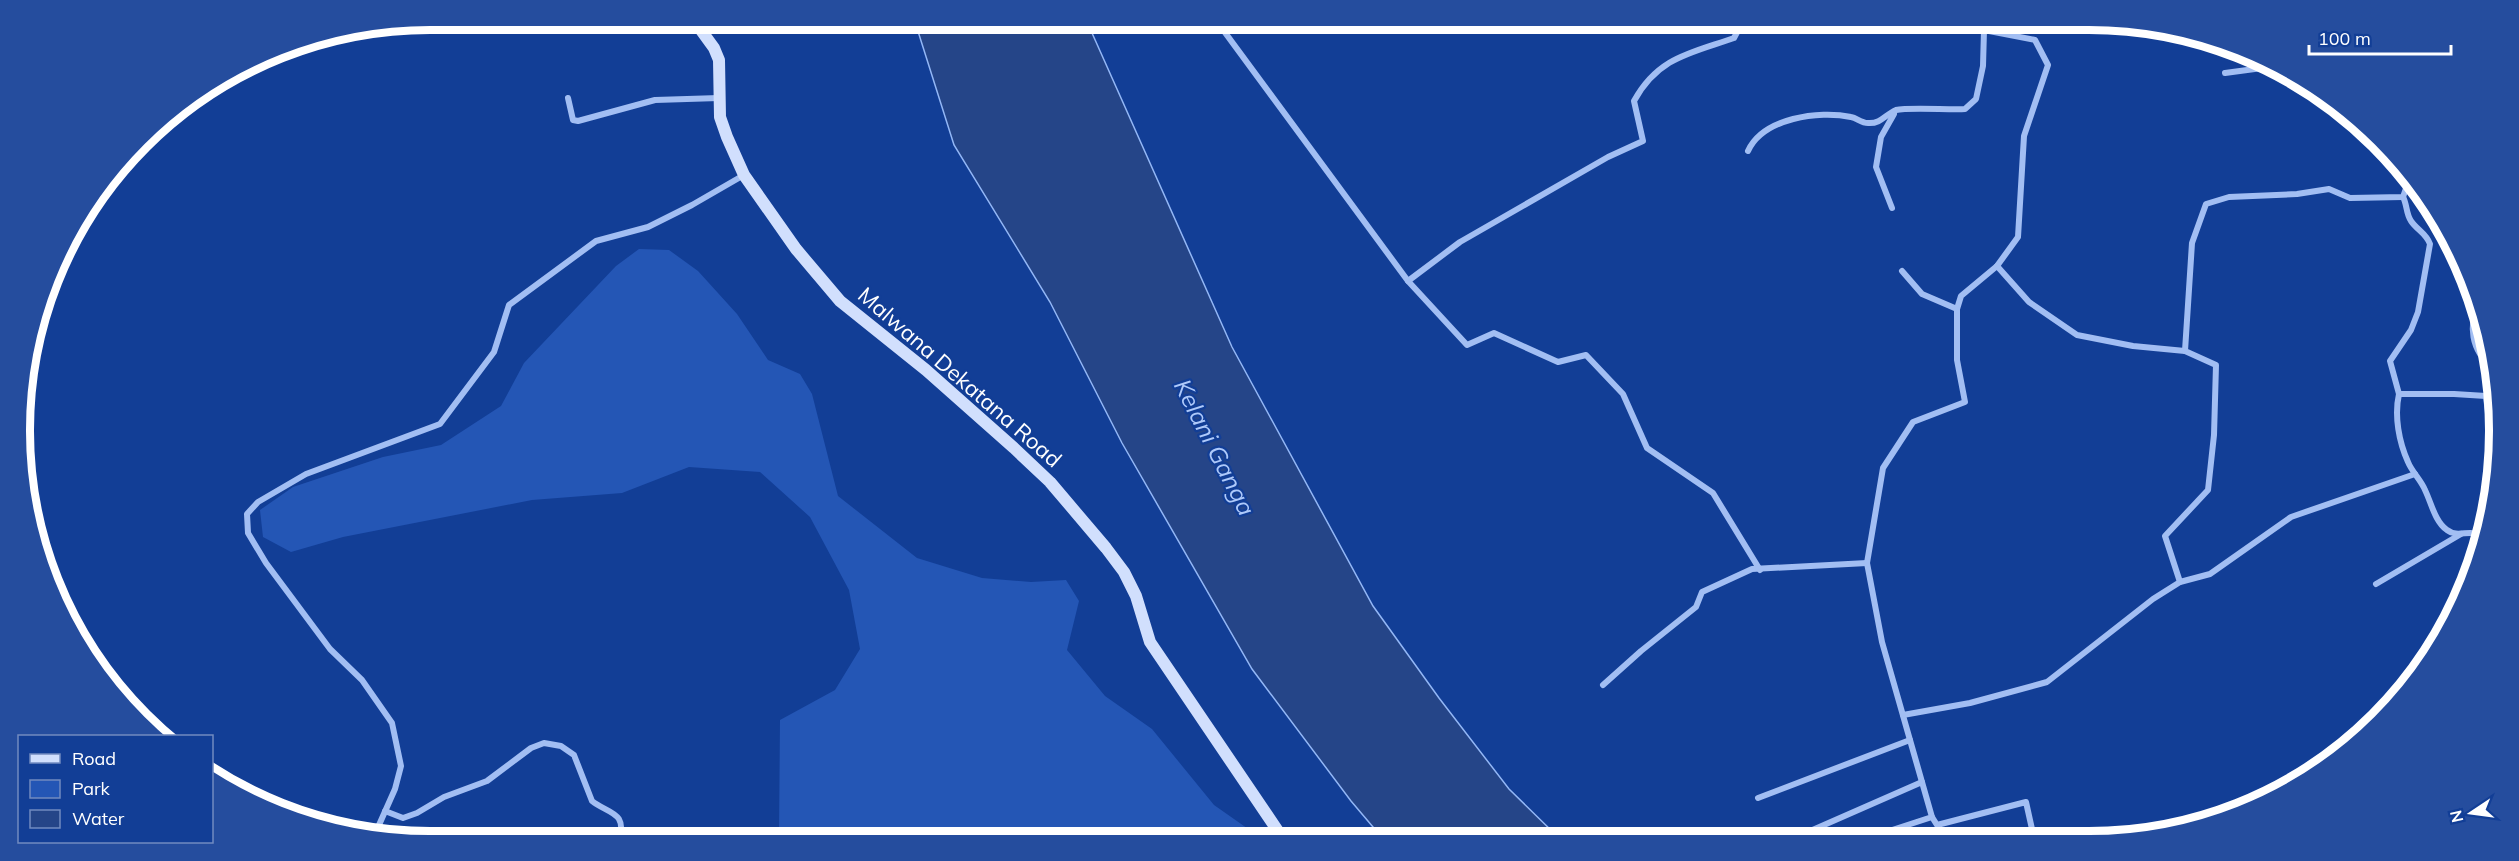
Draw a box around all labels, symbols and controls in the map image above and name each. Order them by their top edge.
scale bar [2309,18,2452,56]
text: 100 m [2318,27,2371,50]
street label: Malwana Dekatana Road [852,281,1068,473]
water label: Kelani Ganga [1168,374,1262,520]
legend [18,735,213,843]
text: Road [72,747,116,770]
text: Park [72,777,111,800]
north arrow [2441,783,2501,843]
text: Water [72,807,125,830]
text: N [2445,808,2467,825]

